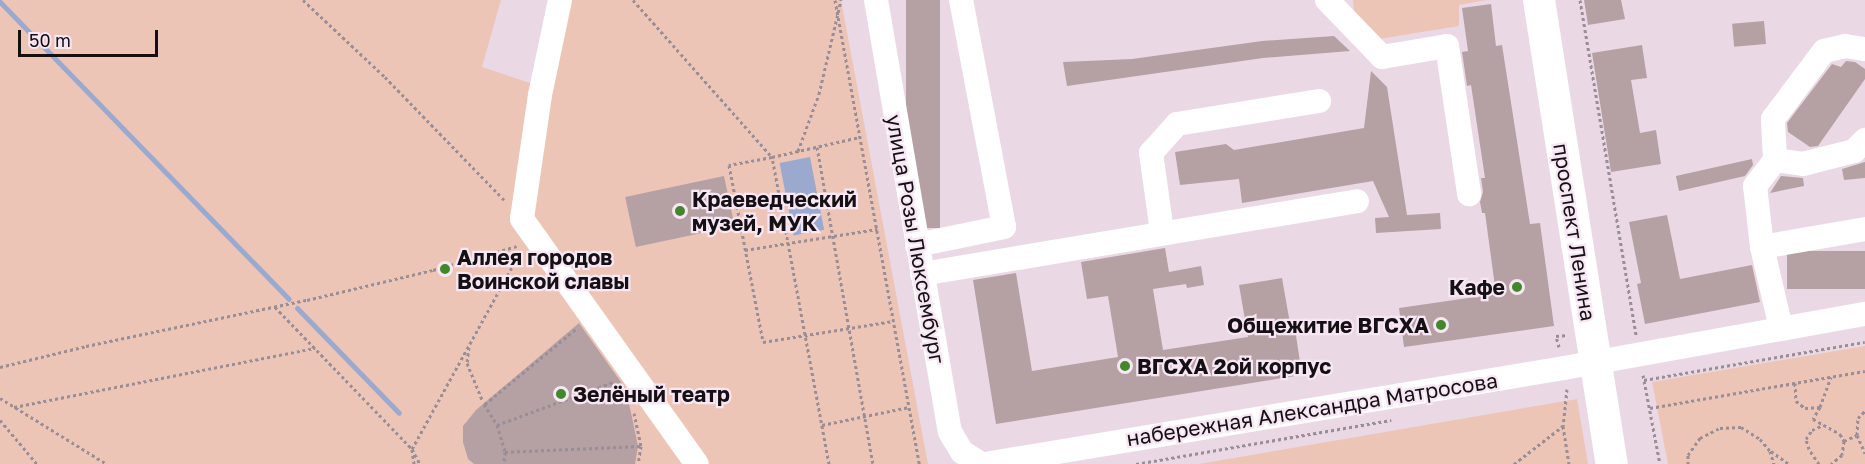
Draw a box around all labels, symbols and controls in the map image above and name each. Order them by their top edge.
scale bar [21,18,160,56]
text: 50 m [29,29,71,51]
street label: улица Розы Люксембург [882,112,950,366]
street label: проспект Ленина [1549,141,1601,323]
place label: Краеведческий музей, МУК [692,186,857,236]
marker: Краеведческий музей, МУК [673,204,687,218]
place label: Аллея городов Воинской славы [457,244,629,294]
marker: Аллея городов Воинской славы [438,262,452,276]
place label: Кафе [1449,274,1505,300]
marker: Кафе [1510,280,1524,294]
place label: Общежитие ВГСХА [1227,312,1429,338]
marker: Общежитие ВГСХА [1434,318,1448,332]
place label: ВГСХА 2ой корпус [1137,353,1331,379]
marker: ВГСХА 2ой корпус [1118,359,1132,373]
street label: набережная Александра Матросова [1125,367,1499,451]
place label: Зелёный театр [573,381,730,407]
marker: Зелёный театр [554,387,568,401]

